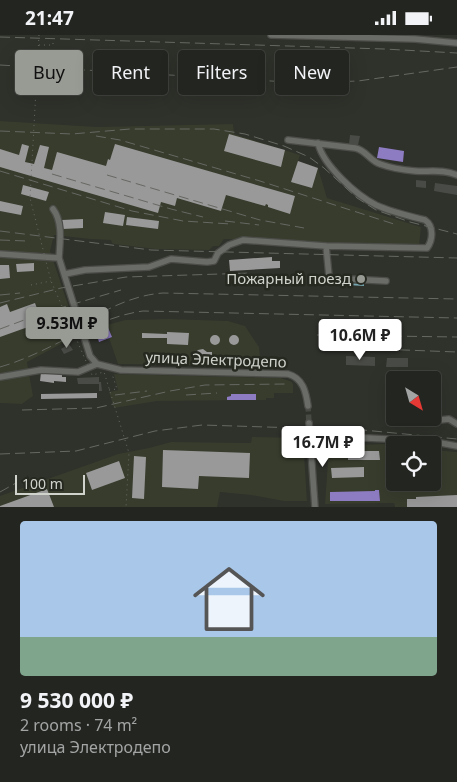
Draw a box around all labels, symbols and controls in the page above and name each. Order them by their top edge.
text: 21:47 [25,5,74,31]
chip: Buy [15,50,83,95]
chip: Rent [93,50,168,95]
chip: Filters [178,50,265,95]
chip: New [275,50,349,95]
place label: Пожарный поезд [226,268,351,288]
marker: Пожарный поезд [355,273,367,285]
pin: 9.53M ₽ [21,307,113,349]
text: 9.53M ₽ [37,312,97,334]
pin: 10.6M ₽ [314,319,406,361]
text: 10.6M ₽ [330,324,390,346]
street label: улица Электродепо [145,347,287,371]
north arrow [386,371,441,426]
map controls [386,371,441,491]
pin: 16.7M ₽ [277,425,369,468]
text: 16.7M ₽ [293,431,353,453]
button: locate [386,436,441,491]
scale bar [15,472,85,495]
text: 100 m [22,474,63,493]
icon: home [184,554,274,644]
text: 9 530 000 ₽ [20,686,133,714]
text: 2 rooms · 74 m² [20,714,137,736]
text: улица Электродепо [20,736,171,758]

